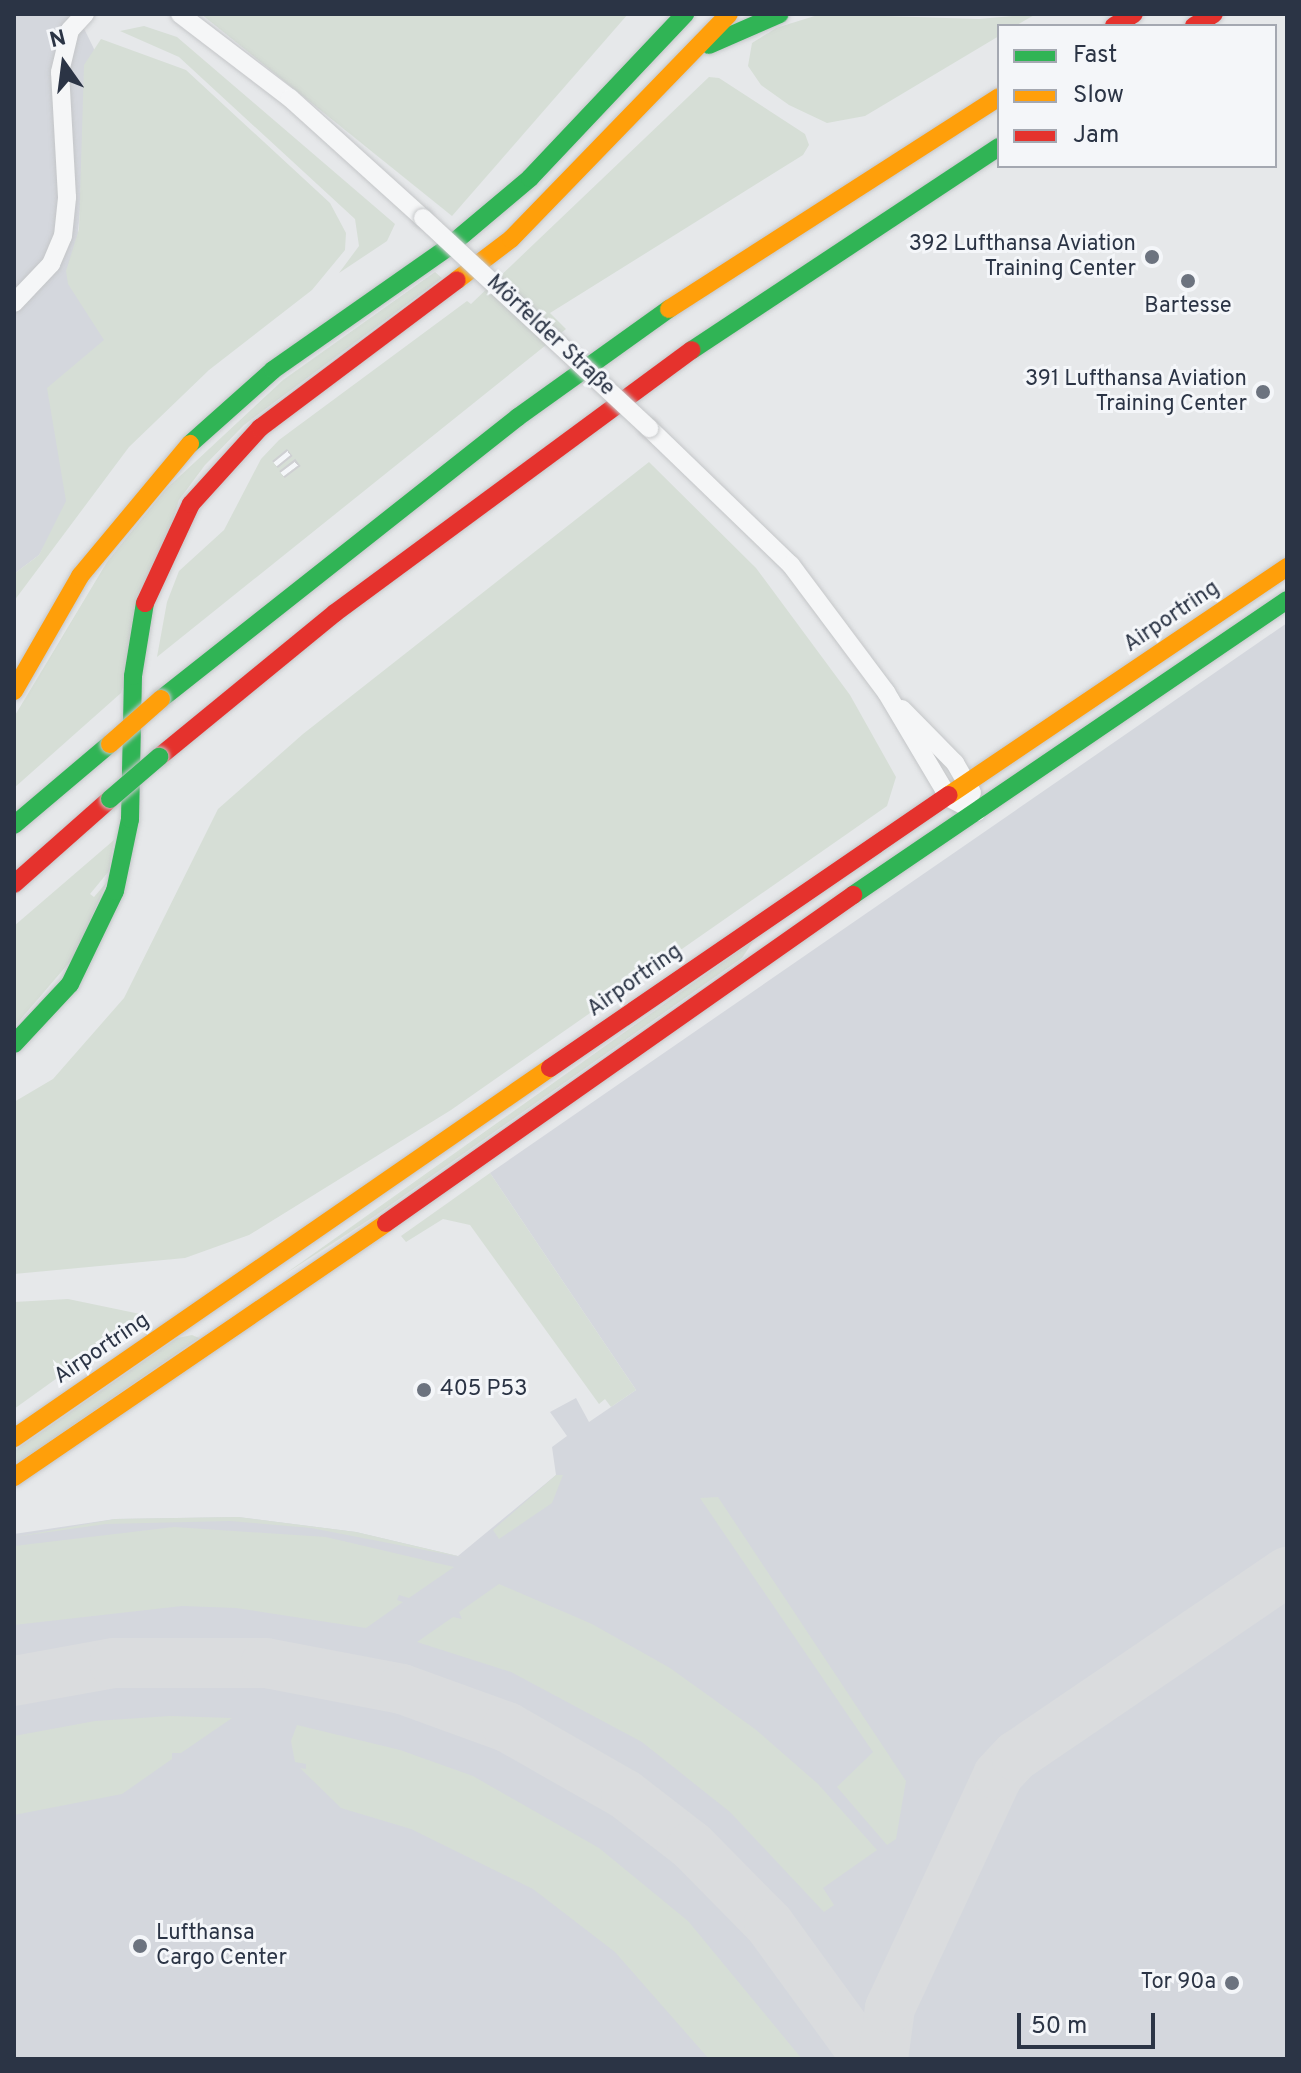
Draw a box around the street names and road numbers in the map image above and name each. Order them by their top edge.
street label: Mörfelder Straße [480,270,620,402]
street label: Airportring [1119,575,1225,659]
street label: Airportring [583,939,687,1023]
street label: Airportring [49,1307,155,1391]

